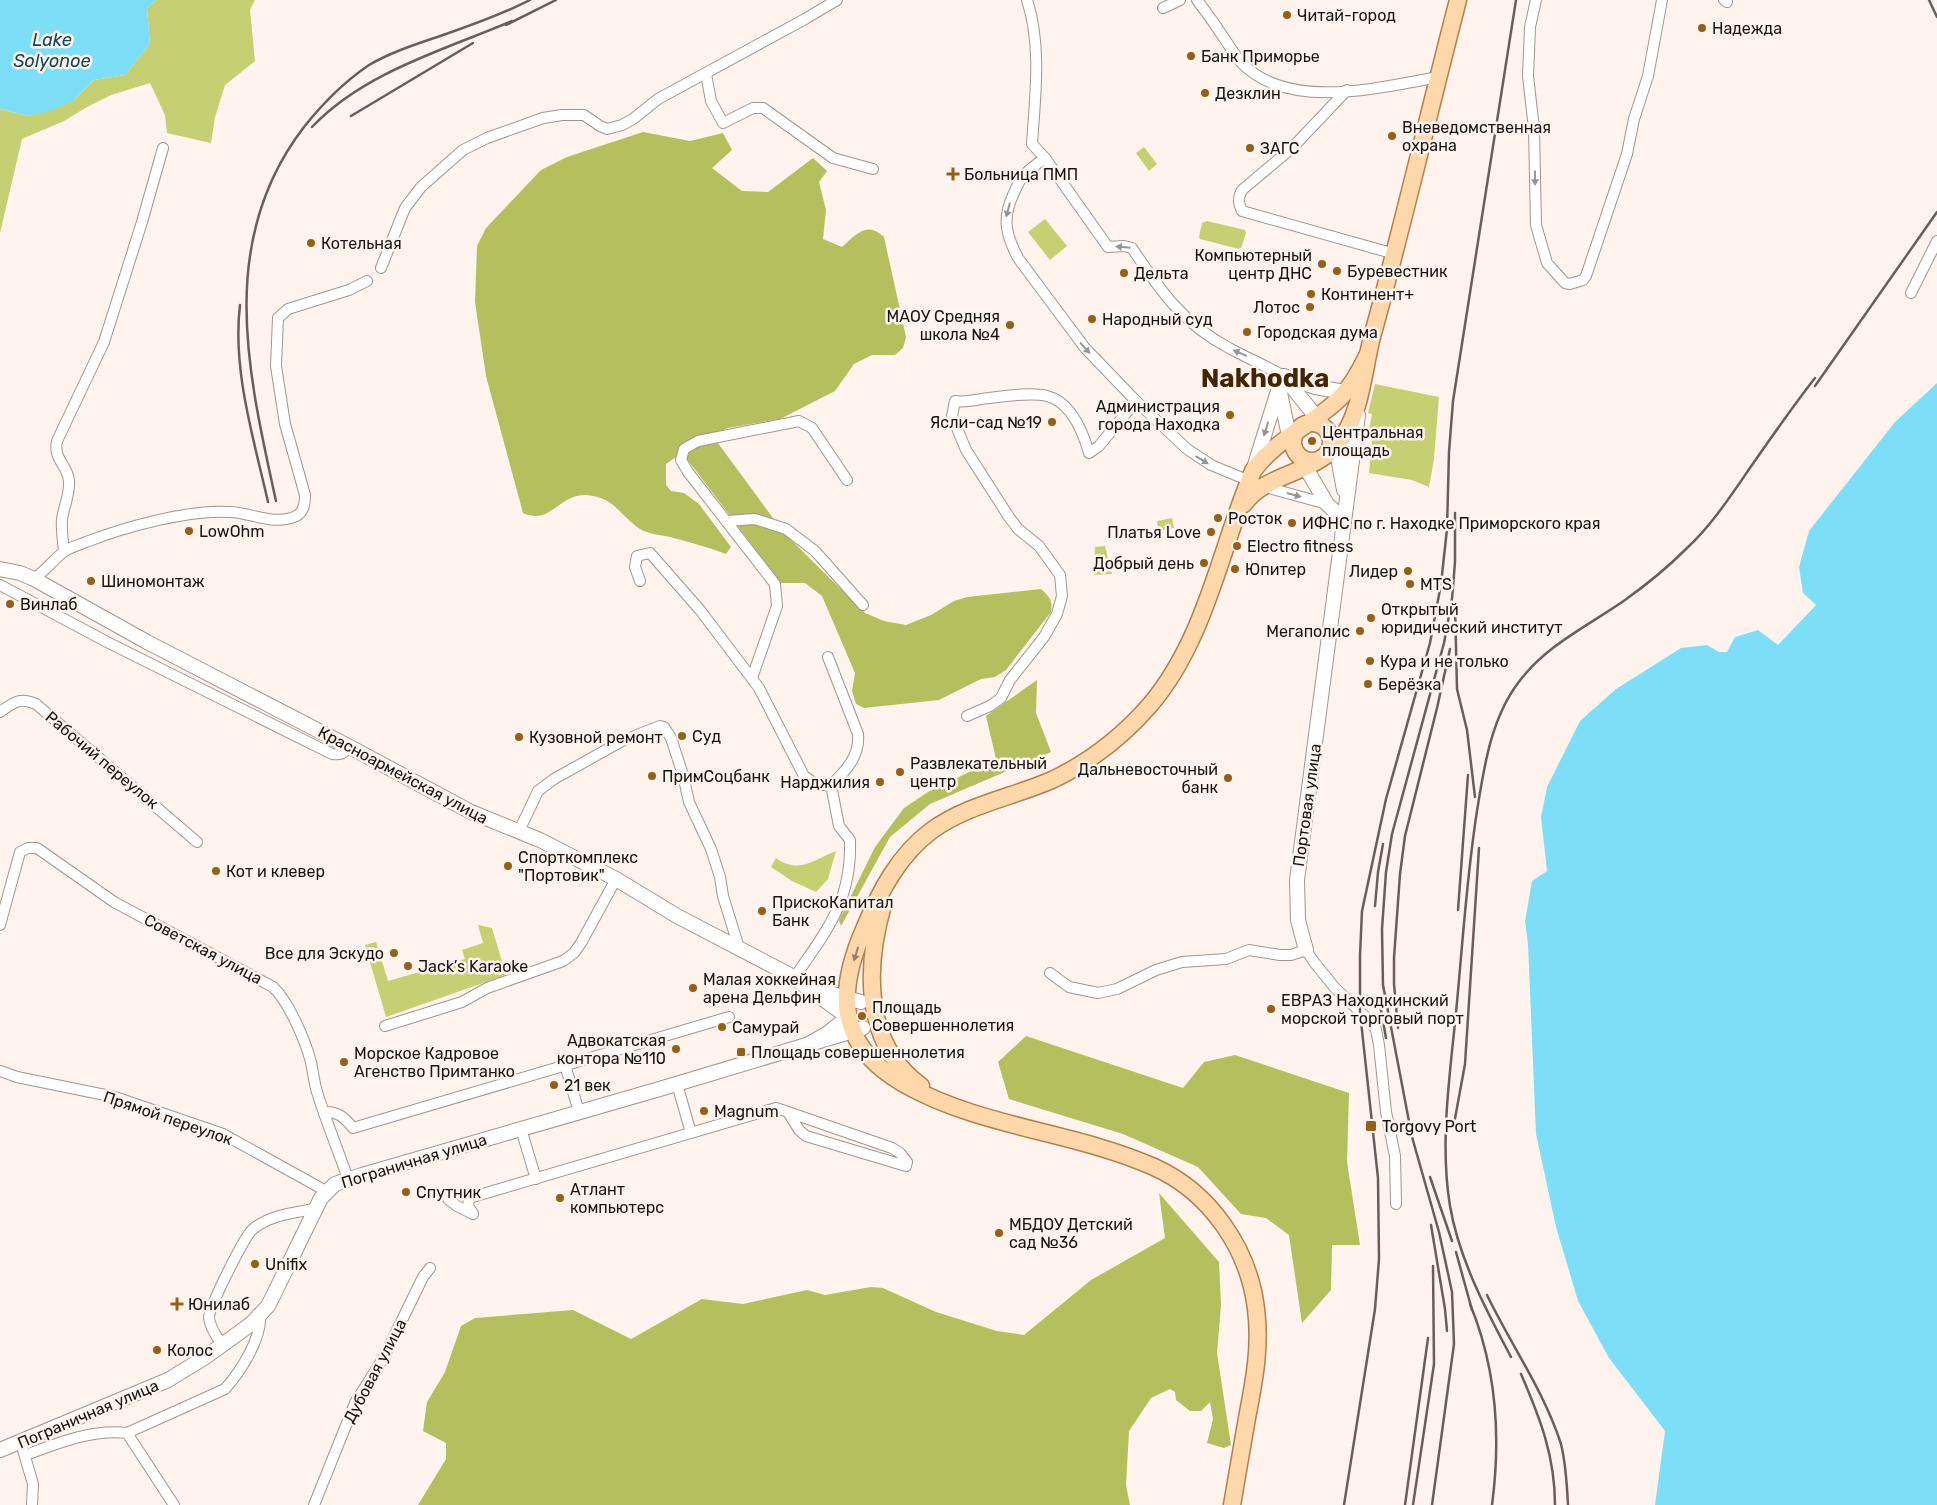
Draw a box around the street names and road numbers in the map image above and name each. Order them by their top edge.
street label: Рабочий переулок [42,707,163,813]
street label: Красноармейская улица [315,722,491,828]
street label: Портовая улица [1289,742,1325,868]
street label: Советская улица [141,910,265,988]
street label: Прямой переулок [101,1087,235,1149]
street label: Пограничная улица [339,1130,489,1192]
street label: Дубовая улица [340,1316,410,1426]
street label: Пограничная улица [15,1376,161,1452]

